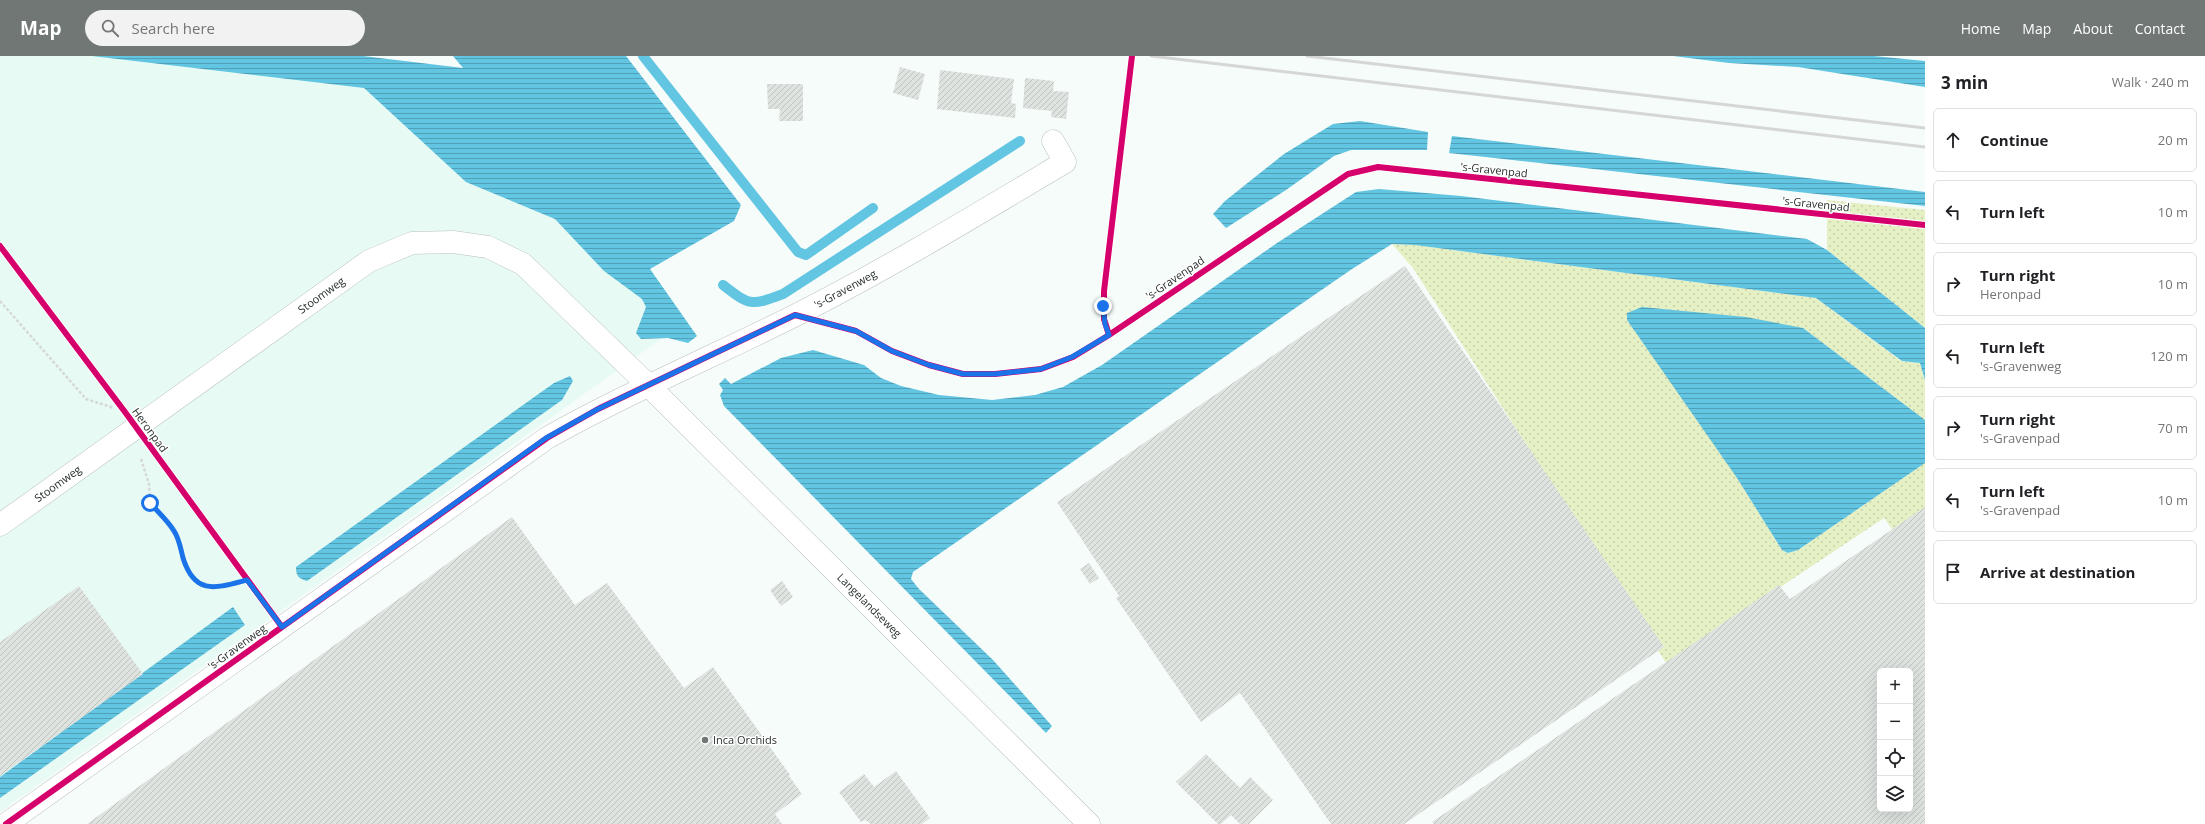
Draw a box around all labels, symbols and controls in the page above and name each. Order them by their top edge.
search box [85,10,365,46]
text: Map [20,15,61,41]
icon: search [99,17,121,39]
text: Search here [131,18,215,38]
text: Home [1961,19,2000,38]
text: Map [2022,19,2051,38]
text: About [2073,19,2113,38]
text: Contact [2135,19,2185,38]
text: 3 min [1941,71,1988,94]
text: Walk · 240 m [2112,73,2189,91]
icon: ahead [1942,129,1964,151]
text: Continue [1980,130,2048,150]
text: 20 m [2158,131,2188,149]
street label: 's-Gravenpad [1460,159,1529,181]
street label: 's-Gravenpad [1782,193,1851,215]
icon: left [1942,201,1964,223]
text: Turn left [1980,202,2045,222]
text: 10 m [2158,203,2188,221]
street label: 's-Gravenpad [1142,252,1207,303]
text: Turn right [1980,265,2055,285]
street label: 's-Gravenweg [811,266,879,312]
street label: Stoomweg [295,273,347,317]
icon: right [1942,273,1964,295]
text: 10 m [2158,275,2188,293]
text: Heronpad [1980,285,2041,303]
route end [1094,297,1112,315]
text: Turn left [1980,337,2045,357]
icon: left [1942,345,1964,367]
text: 120 m [2150,347,2188,365]
text: 's-Gravenweg [1980,357,2061,375]
street label: Heronpad [129,404,172,455]
text: Turn right [1980,409,2055,429]
icon: right [1942,417,1964,439]
text: 70 m [2158,419,2188,437]
text: 's-Gravenpad [1980,429,2060,447]
street label: Stoomweg [31,461,84,505]
text: Turn left [1980,481,2045,501]
icon: left [1942,489,1964,511]
text: 10 m [2158,491,2188,509]
route start [141,494,159,512]
text: 's-Gravenpad [1980,501,2060,519]
icon: arrive [1942,561,1964,583]
text: Arrive at destination [1980,562,2135,582]
street label: Langelandseweg [834,570,905,640]
street label: 's-Gravenweg [204,620,269,673]
map controls [1877,668,1913,812]
button: + [1877,668,1913,704]
button: − [1877,704,1913,740]
place label: Inca Orchids [713,732,777,747]
marker: Inca Orchids [700,735,710,745]
button: locate [1877,740,1913,776]
button: layers [1877,776,1913,812]

